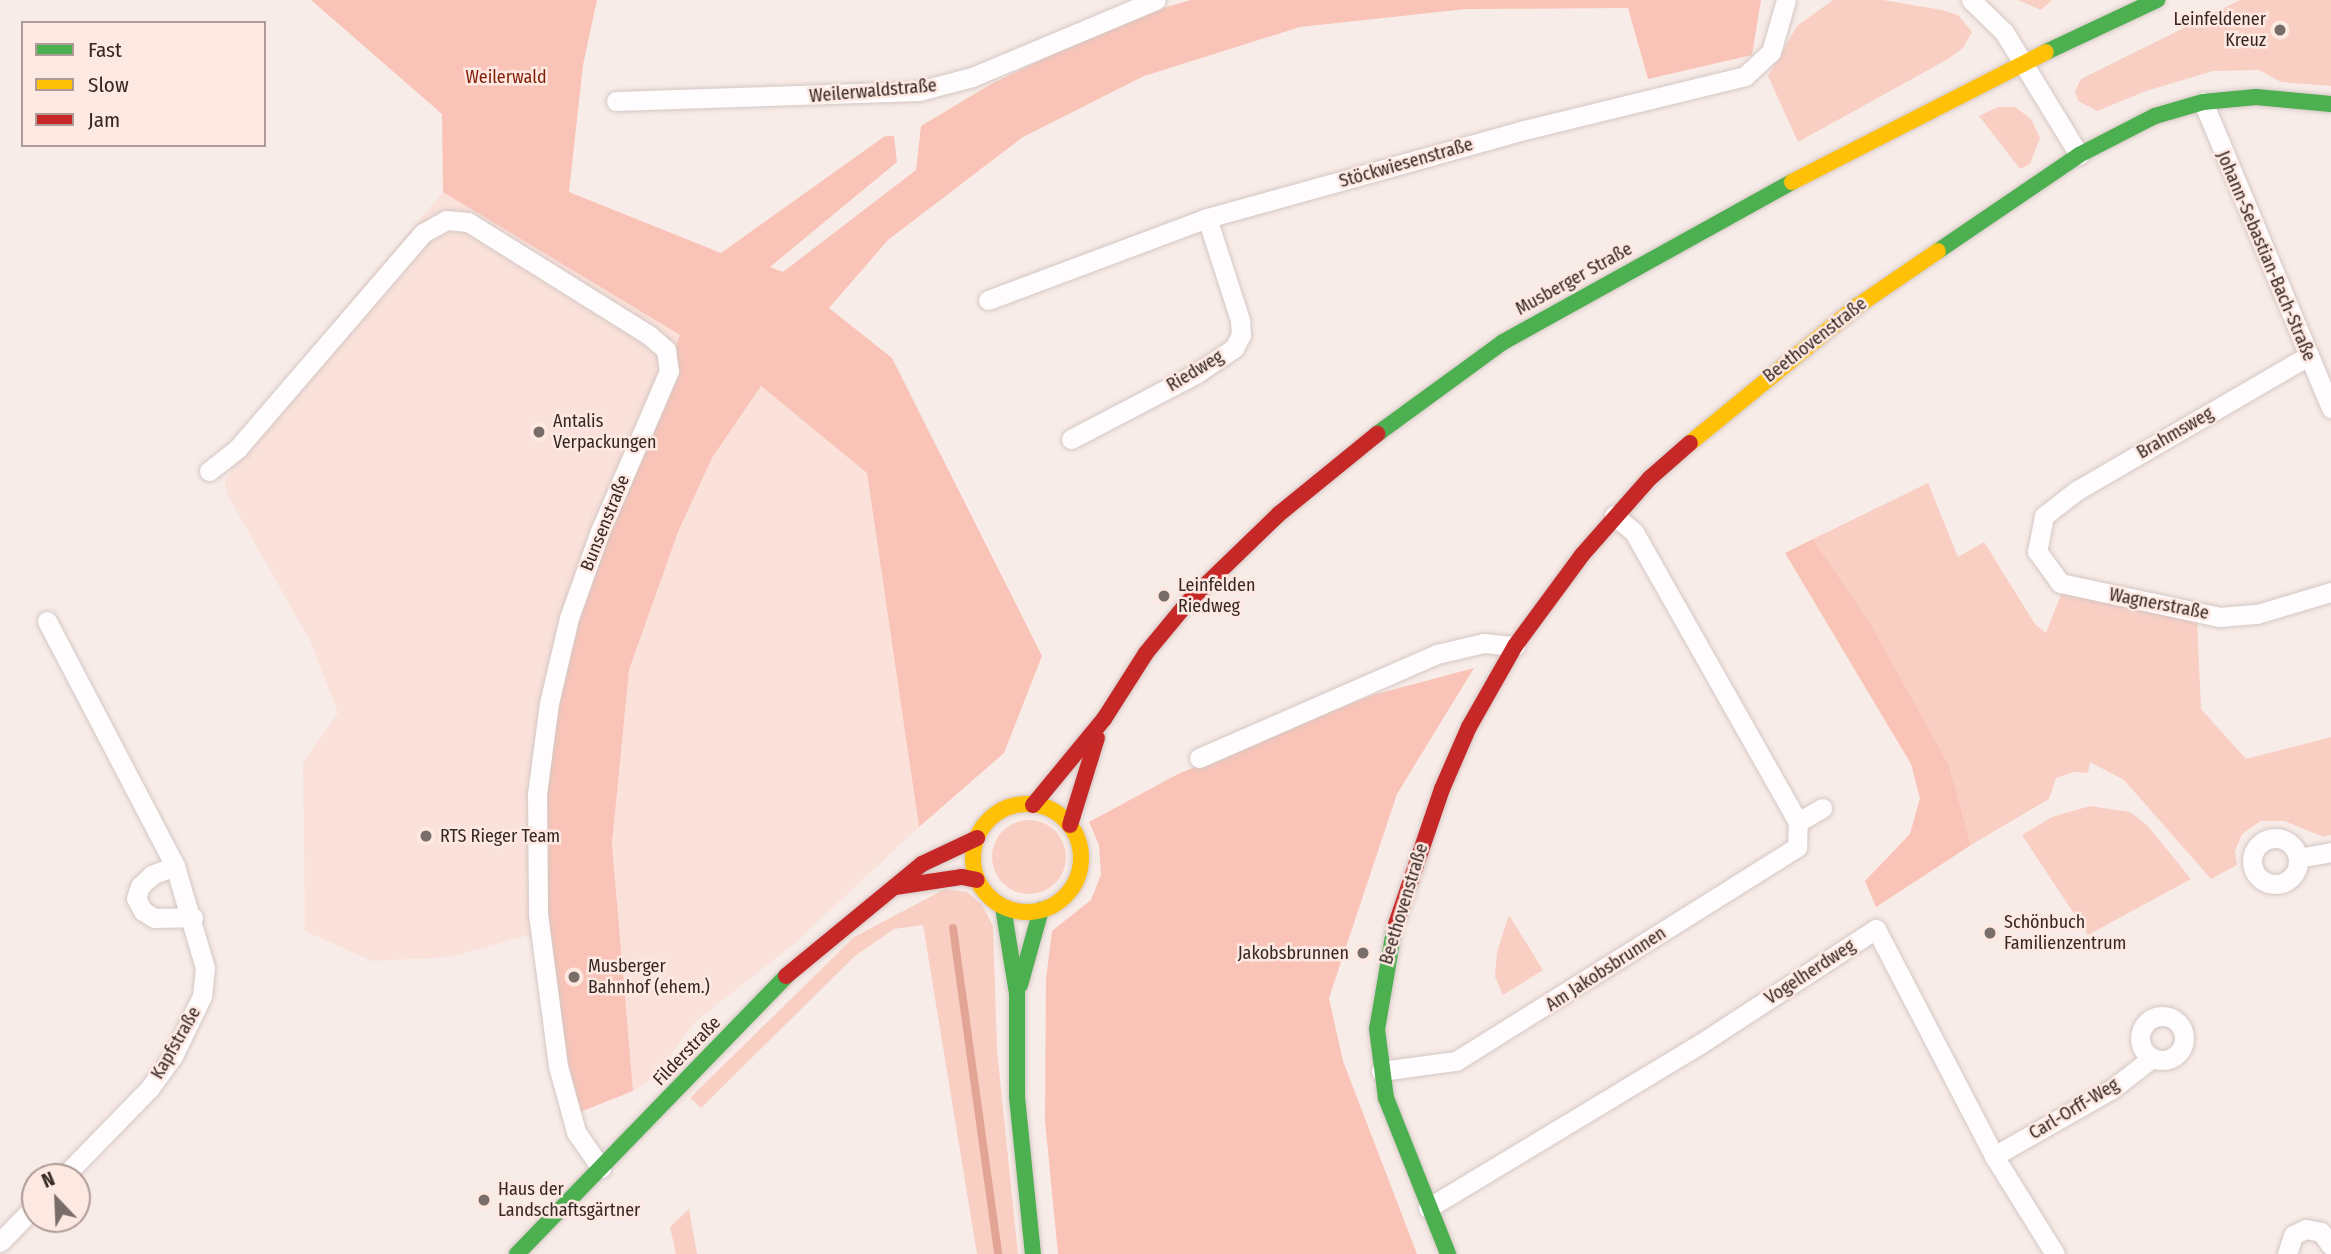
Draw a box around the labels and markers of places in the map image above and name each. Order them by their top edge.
place label: Leinfeldener Kreuz [2173,9,2266,52]
marker: Leinfeldener Kreuz [2272,22,2288,38]
place label: Antalis Verpackungen [553,411,657,453]
marker: Antalis Verpackungen [531,424,547,440]
place label: Leinfelden Riedweg [1178,575,1255,618]
marker: Leinfelden Riedweg [1156,588,1172,604]
place label: RTS Rieger Team [440,825,560,847]
marker: RTS Rieger Team [418,828,434,844]
place label: Schönbuch Familienzentrum [2004,912,2126,954]
marker: Schönbuch Familienzentrum [1982,925,1998,941]
place label: Jakobsbrunnen [1238,942,1349,964]
marker: Jakobsbrunnen [1355,945,1371,961]
place label: Musberger Bahnhof (ehem.) [588,956,710,998]
marker: Musberger Bahnhof (ehem.) [566,969,582,985]
place label: Haus der Landschaftsgärtner [498,1179,640,1222]
marker: Haus der Landschaftsgärtner [476,1192,492,1208]

